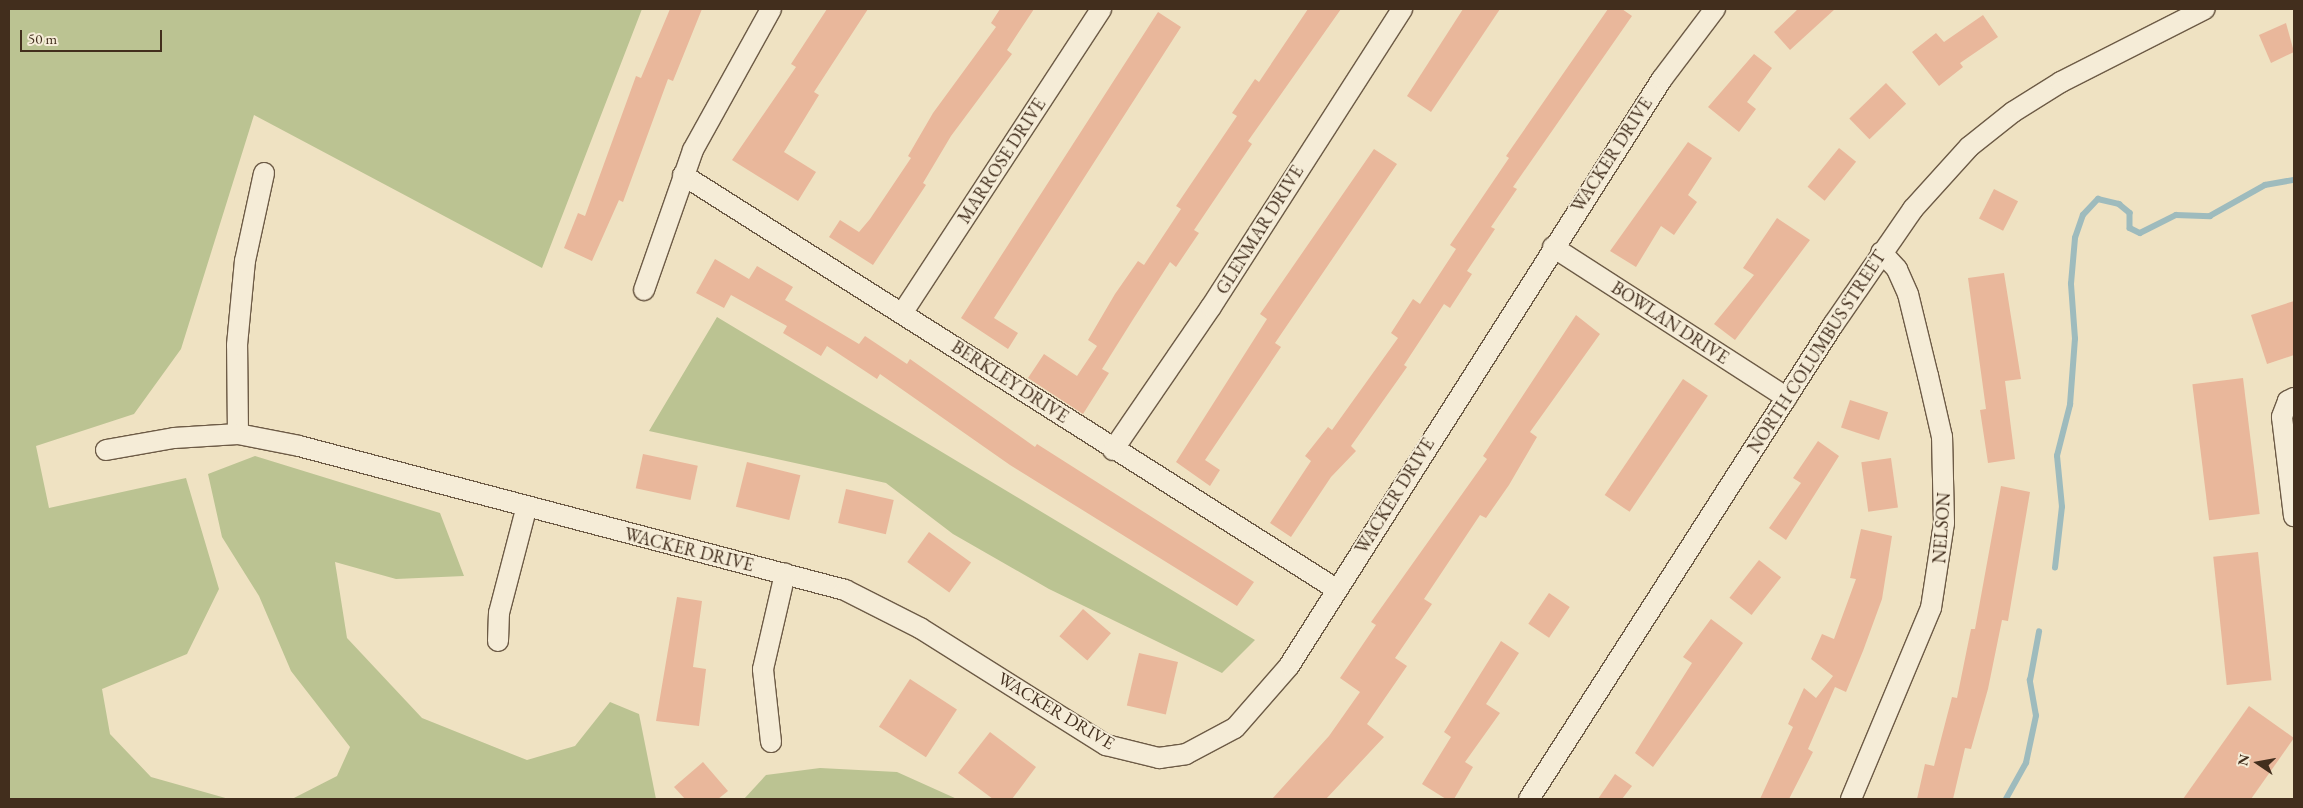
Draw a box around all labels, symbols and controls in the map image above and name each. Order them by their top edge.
scale bar [22,20,165,52]
text: 50 m [28,29,57,48]
street label: MARROSE DRIVE [953,94,1051,228]
street label: WACKER DRIVE [1567,94,1657,216]
street label: GLENMAR DRIVE [1212,162,1308,298]
street label: NORTH COLUMBUS STREET [1743,247,1891,457]
street label: BOWLAN DRIVE [1607,277,1733,369]
street label: BERKLEY DRIVE [947,336,1073,428]
street label: WACKER DRIVE [1351,434,1439,558]
street label: NELSON [1929,492,1955,564]
street label: WACKER DRIVE [622,523,756,577]
street label: WACKER DRIVE [994,668,1118,754]
north arrow [2233,738,2283,788]
text: N [2233,752,2253,767]

